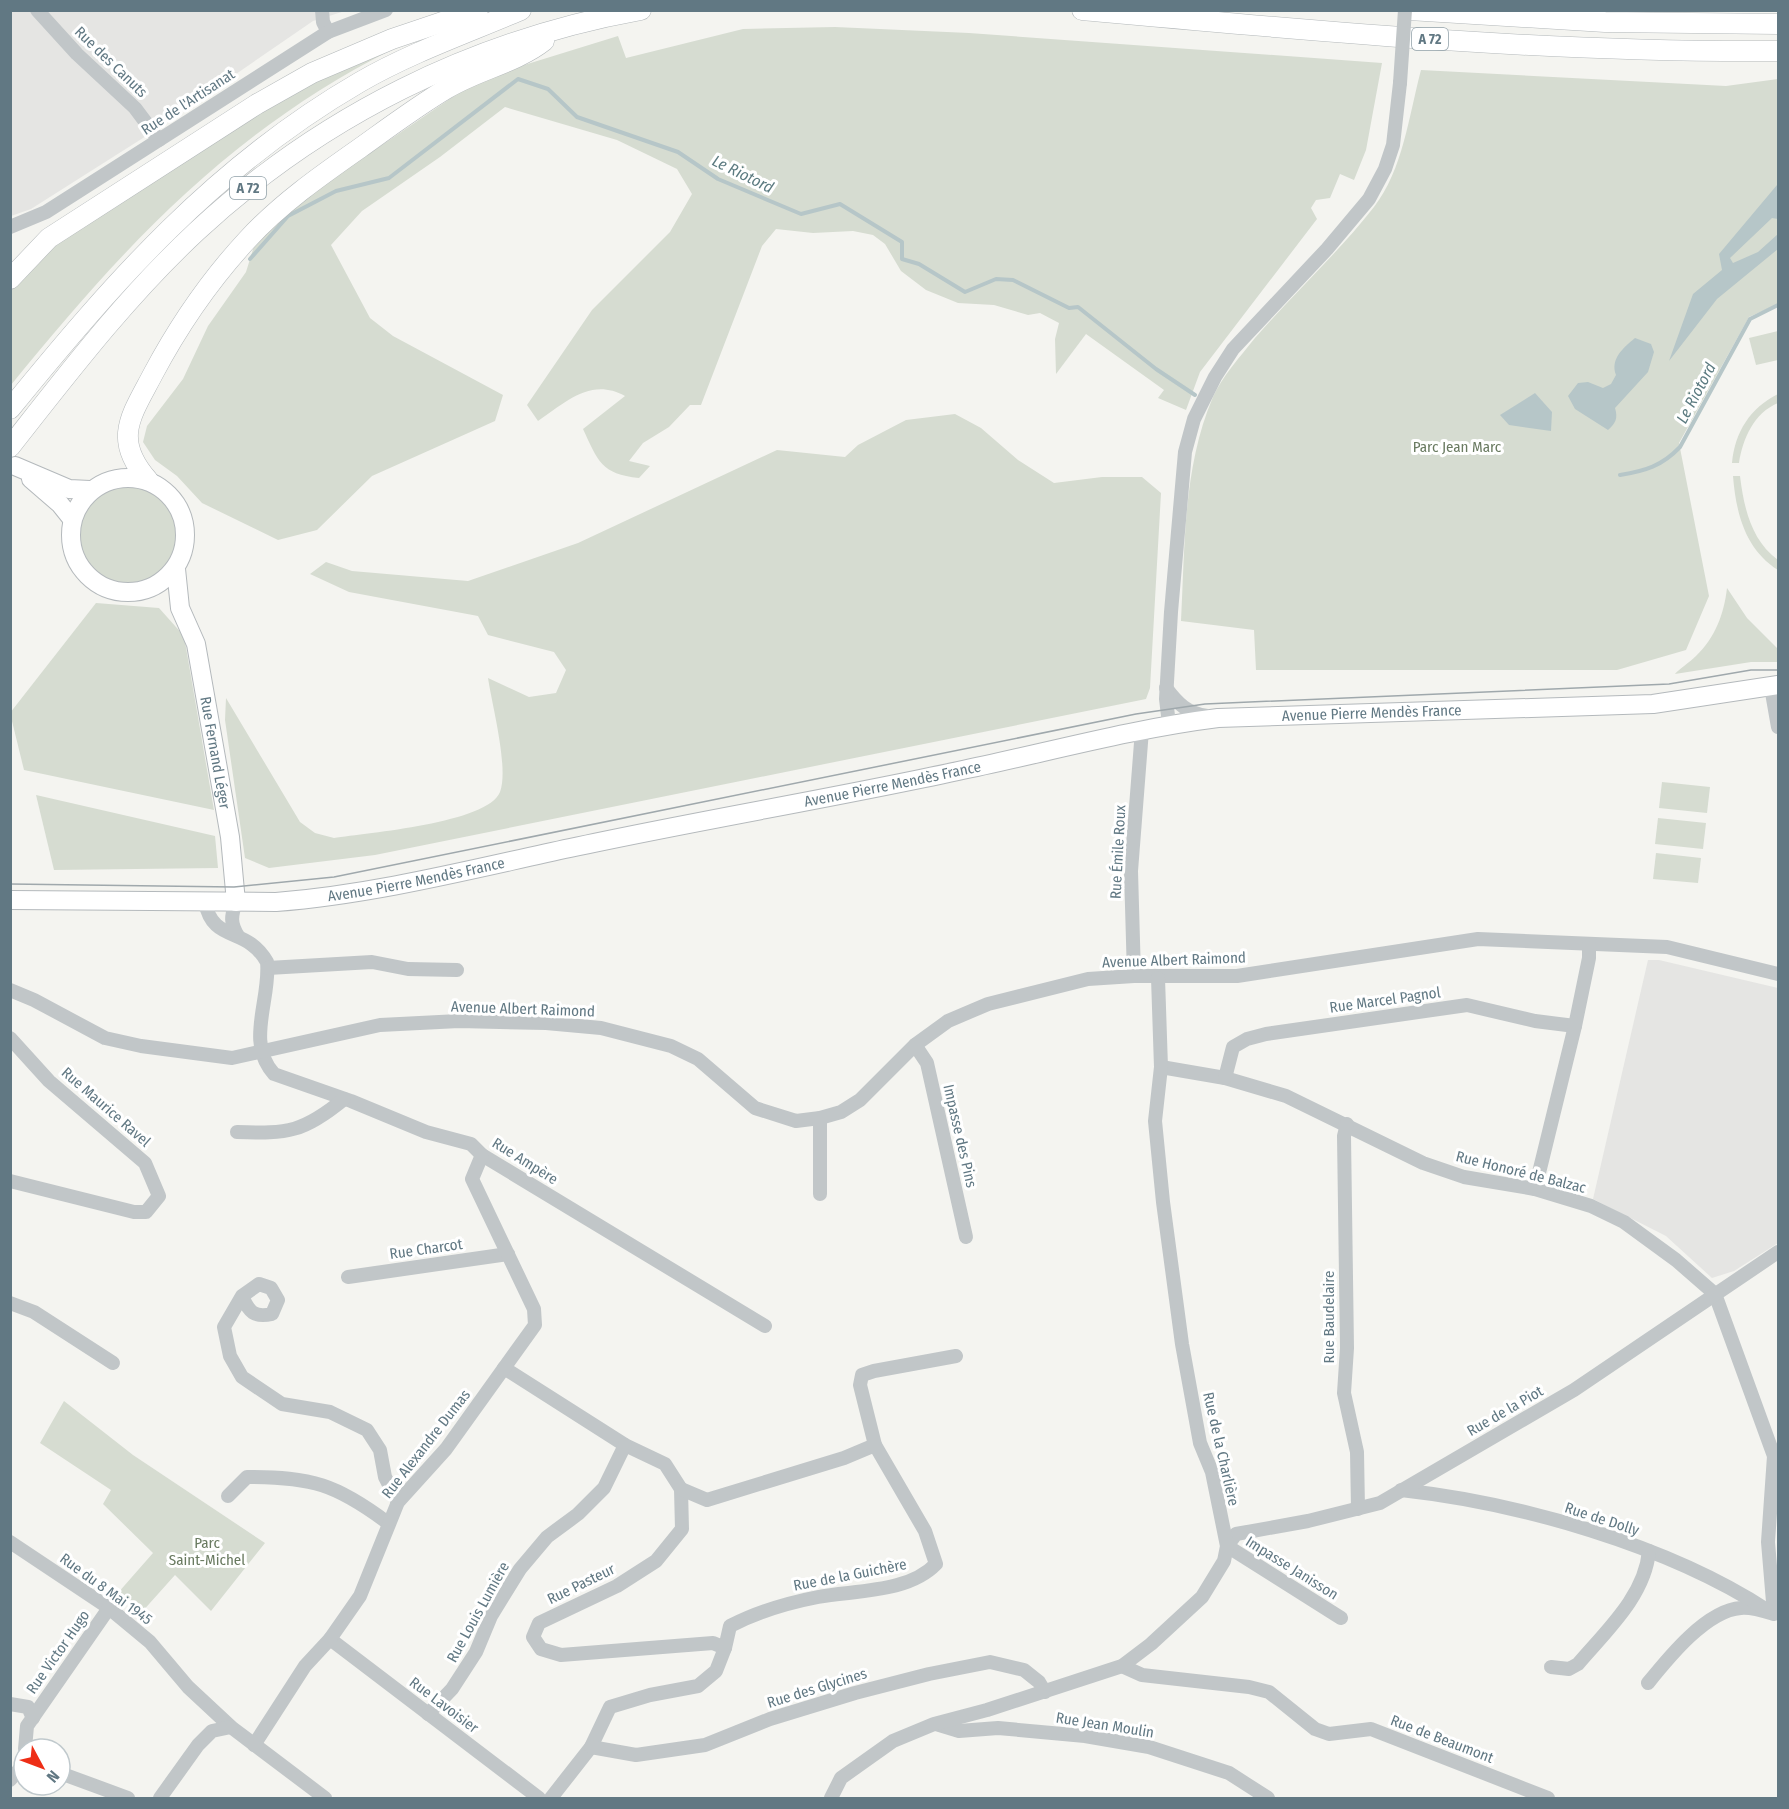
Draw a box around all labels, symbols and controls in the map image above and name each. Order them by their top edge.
street label: Rue des Canuts [71,23,151,101]
road number: A 72 [1412,28,1448,50]
street label: Rue de l'Artisanat [138,65,238,139]
water label: Le Riotord [709,151,777,197]
road number: A 72 [230,177,266,199]
water label: Le Riotord [1672,359,1720,427]
park label: Parc Jean Marc [1413,438,1502,456]
street label: Rue Fernand Léger [196,695,234,811]
street label: Avenue Pierre Mendès France [1282,701,1462,725]
street label: Avenue Pierre Mendès France [803,757,983,811]
street label: Rue Émile Roux [1107,804,1129,900]
street label: Avenue Pierre Mendès France [327,854,506,905]
street label: Avenue Albert Raimond [1102,948,1246,972]
street label: Rue Marcel Pagnol [1328,983,1442,1017]
street label: Avenue Albert Raimond [451,997,595,1021]
street label: Rue Maurice Ravel [58,1063,154,1151]
street label: Impasse des Pins [939,1083,981,1189]
street label: Rue Ampère [489,1134,561,1188]
street label: Rue Honoré de Balzac [1454,1147,1588,1197]
street label: Rue Charcot [388,1235,464,1263]
street label: Rue Baudelaire [1320,1270,1338,1364]
street label: Rue de la Piot [1464,1382,1546,1440]
street label: Rue Alexandre Dumas [378,1386,474,1502]
street label: Rue de la Charlière [1199,1390,1243,1508]
street label: Rue de Dolly [1563,1499,1642,1540]
street label: Impasse Janisson [1242,1532,1342,1604]
park label: Parc Saint-Michel [169,1534,245,1569]
street label: Rue du 8 Mai 1945 [56,1549,156,1629]
street label: Rue de la Guichère [792,1555,908,1595]
street label: Rue Louis Lumière [443,1559,513,1665]
street label: Rue Pasteur [544,1560,618,1608]
street label: Rue Victor Hugo [23,1607,93,1697]
street label: Rue des Glycines [765,1664,869,1712]
street label: Rue Lavoisier [406,1673,483,1737]
street label: Rue Jean Moulin [1055,1708,1155,1742]
street label: Rue de Beaumont [1388,1711,1496,1767]
north arrow [12,1737,72,1797]
text: N [43,1767,63,1786]

